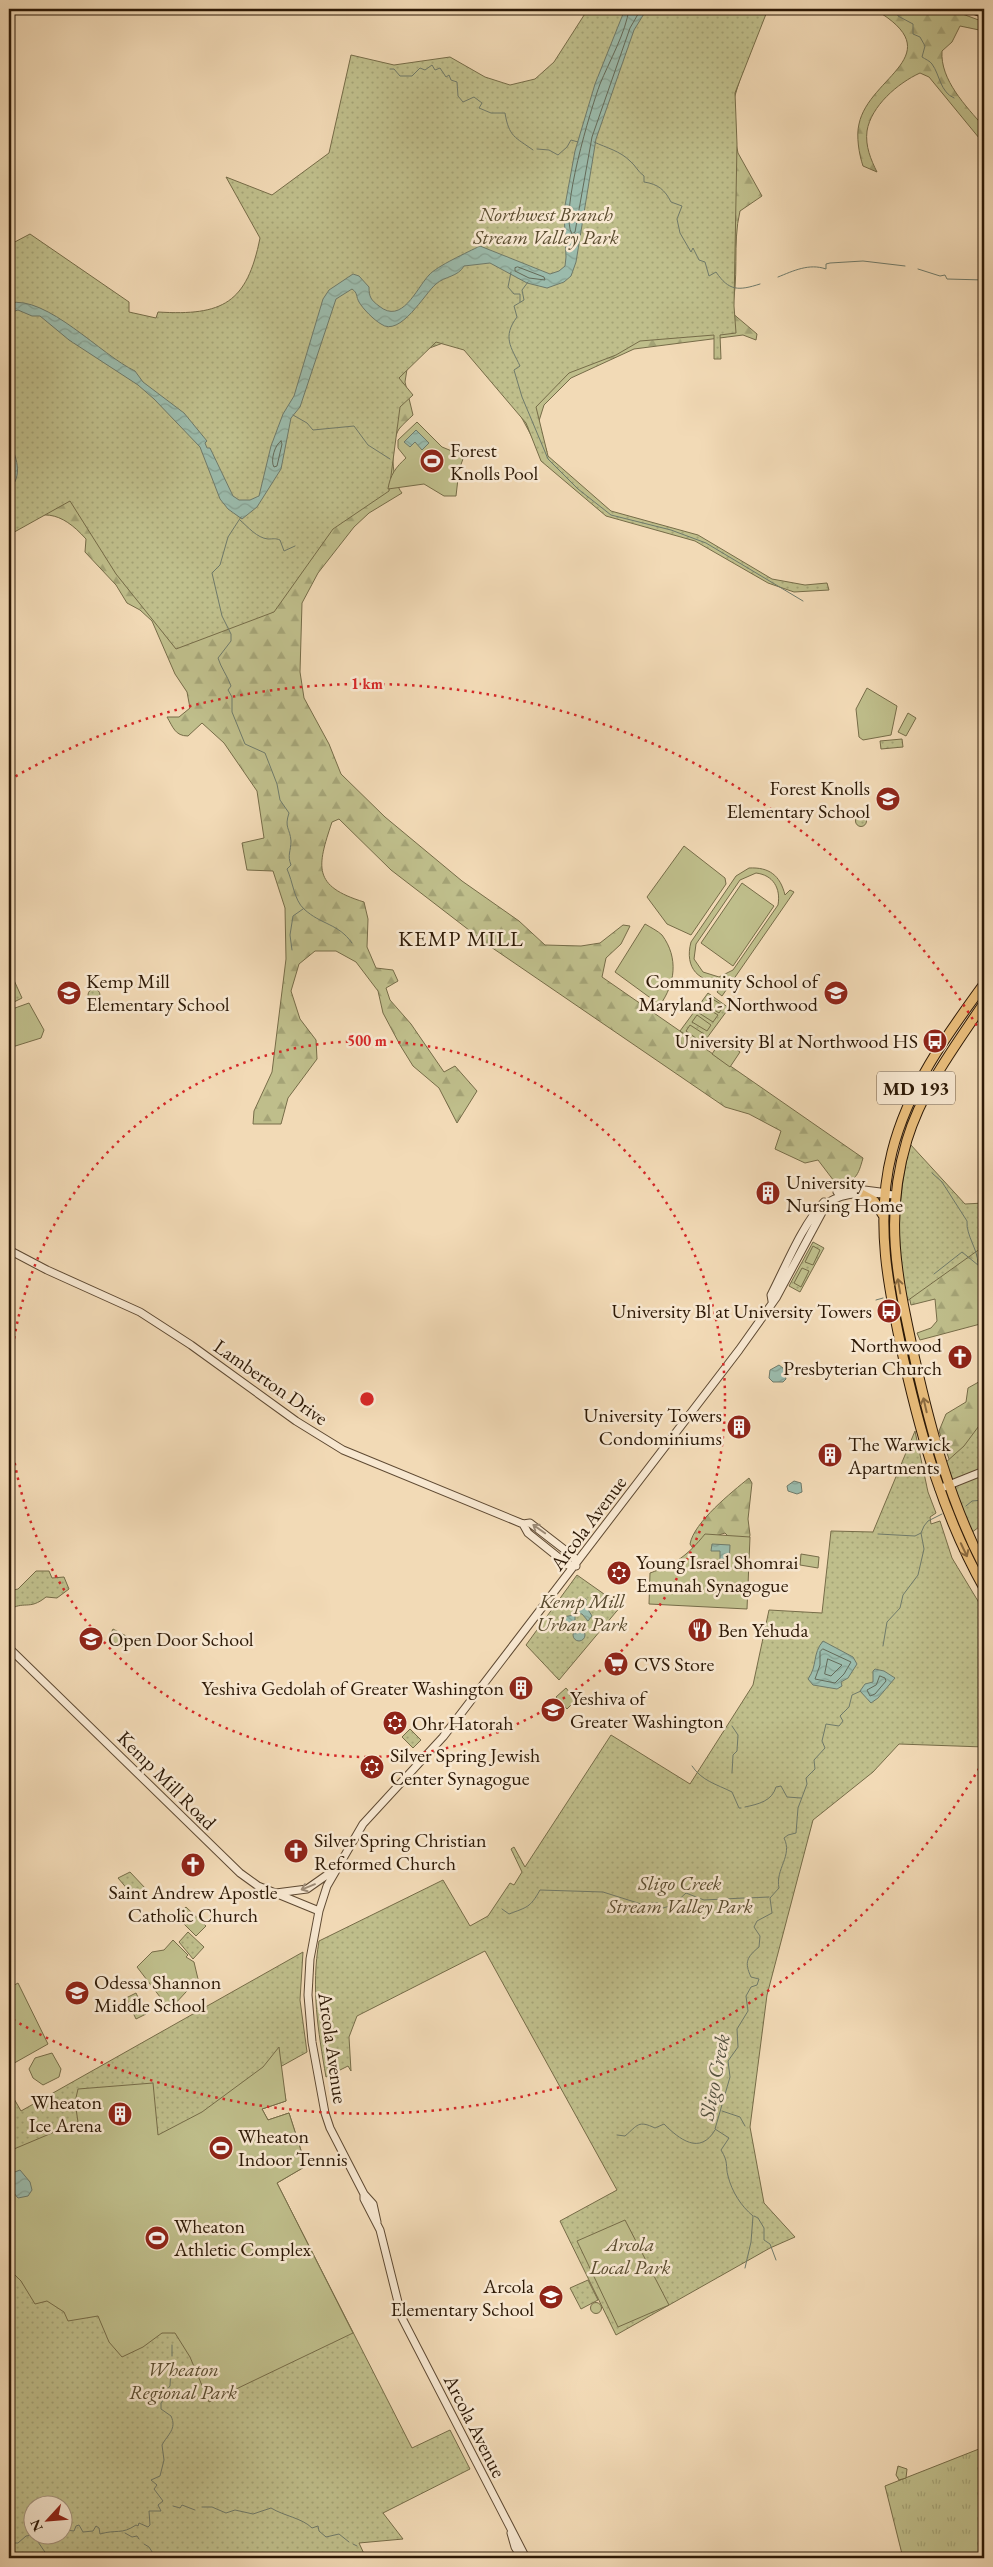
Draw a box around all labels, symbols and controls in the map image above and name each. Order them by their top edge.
park label: Northwest Branch Stream Valley Park [472,201,619,250]
place label: Forest Knolls Pool [450,437,538,486]
sports icon: Forest Knolls Pool [419,448,445,474]
text: 1 km [351,674,383,693]
place label: Forest Knolls Elementary School [726,775,870,824]
school or university icon: Forest Knolls Elementary School [875,786,901,812]
district label: KEMP MILL [398,924,524,953]
place label: Kemp Mill Elementary School [86,968,230,1017]
place label: Community School of Maryland - Northwood [638,968,821,1017]
school or university icon: Kemp Mill Elementary School [56,980,82,1006]
school or university icon: Community School of Maryland - Northwood [823,980,849,1006]
place label: University Bl at Northwood HS [675,1028,918,1054]
bus stop icon: University Bl at Northwood HS [922,1028,948,1054]
text: 500 m [347,1031,387,1050]
road number: MD 193 [877,1072,955,1104]
place label: University Nursing Home [786,1169,903,1218]
building icon: University Nursing Home [755,1180,781,1206]
one-way arrow [894,1279,904,1295]
place label: University Bl at University Towers [611,1298,872,1324]
bus stop icon: University Bl at University Towers [876,1298,902,1324]
place label: Northwood Presbyterian Church [783,1332,943,1381]
street label: Lamberton Drive [209,1333,333,1431]
church icon: Northwood Presbyterian Church [947,1344,973,1370]
centre of rings [358,1390,376,1408]
one-way arrow [920,1397,929,1413]
place label: University Towers Condominiums [584,1402,722,1451]
building icon: University Towers Condominiums [726,1414,752,1440]
place label: The Warwick Apartments [847,1431,951,1480]
building icon: The Warwick Apartments [817,1442,843,1468]
street label: Arcola Avenue [543,1470,632,1576]
one-way arrow [532,1524,546,1534]
one-way arrow [960,1542,969,1557]
place label: Young Israel Shomrai Emunah Synagogue [636,1549,798,1598]
synagogue icon: Young Israel Shomrai Emunah Synagogue [606,1560,632,1586]
park label: Kemp Mill Urban Park [536,1588,628,1637]
restaurant icon: Ben Yehuda [687,1617,713,1643]
place label: Ben Yehuda [718,1617,808,1643]
school or university icon: Open Door School [78,1626,104,1652]
place label: Open Door School [108,1626,254,1652]
supermarket icon: CVS Store [603,1651,629,1677]
place label: CVS Store [634,1651,714,1677]
place label: Yeshiva Gedolah of Greater Washington [202,1675,504,1701]
building icon: Yeshiva Gedolah of Greater Washington [508,1675,534,1701]
place label: Yeshiva of Greater Washington [570,1685,724,1734]
school or university icon: Yeshiva of Greater Washington [540,1697,566,1723]
synagogue icon: Ohr Hatorah [382,1710,408,1736]
place label: Ohr Hatorah [412,1710,514,1736]
street label: Kemp Mill Road [112,1725,223,1836]
place label: Silver Spring Jewish Center Synagogue [390,1742,540,1791]
synagogue icon: Silver Spring Jewish Center Synagogue [359,1754,385,1780]
place label: Silver Spring Christian Reformed Church [314,1827,487,1876]
church icon: Silver Spring Christian Reformed Church [283,1838,309,1864]
church icon: Saint Andrew Apostle Catholic Church [180,1852,206,1878]
park label: Sligo Creek Stream Valley Park [606,1870,753,1919]
place label: Saint Andrew Apostle Catholic Church [108,1879,278,1928]
one-way arrow [301,1883,316,1893]
place label: Odessa Shannon Middle School [94,1969,222,2018]
school or university icon: Odessa Shannon Middle School [64,1980,90,2006]
street label: Arcola Avenue [312,1990,354,2105]
water label: Sligo Creek [692,2031,736,2123]
place label: Wheaton Ice Arena [29,2089,102,2138]
building icon: Wheaton Ice Arena [107,2101,133,2127]
place label: Wheaton Indoor Tennis [238,2123,348,2172]
sports icon: Wheaton Indoor Tennis [208,2135,234,2161]
place label: Wheaton Athletic Complex [173,2213,311,2262]
sports icon: Wheaton Athletic Complex [144,2225,170,2251]
park label: Arcola Local Park [588,2231,671,2280]
place label: Arcola Elementary School [390,2273,534,2322]
school or university icon: Arcola Elementary School [538,2284,564,2310]
park label: Wheaton Regional Park [129,2356,237,2405]
street label: Arcola Avenue [438,2369,512,2482]
north arrow [22,2494,72,2544]
text: N [25,2516,47,2535]

